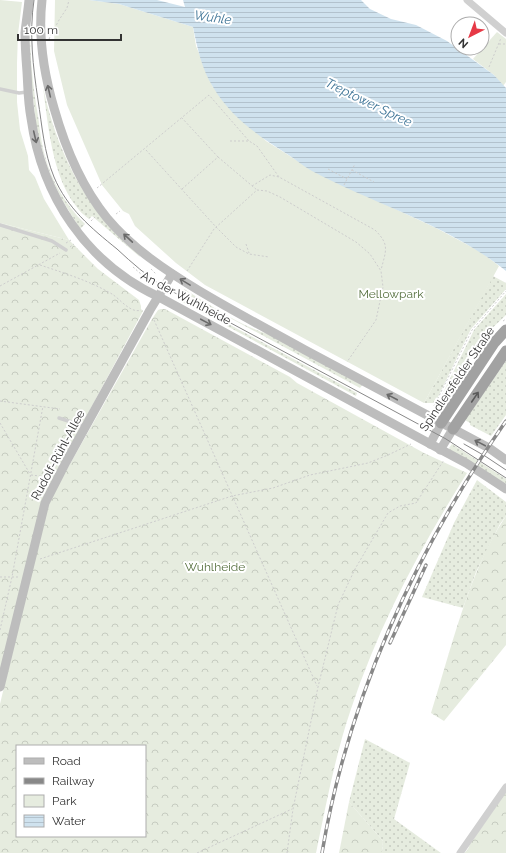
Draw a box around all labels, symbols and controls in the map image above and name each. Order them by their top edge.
water label: Wuhle [193,7,233,28]
scale bar [18,16,121,42]
north arrow [450,16,490,56]
text: 100 m [24,23,58,37]
text: N [456,35,471,51]
water label: Treptower Spree [323,75,414,130]
one-way arrow [45,85,53,98]
one-way arrow [31,130,39,143]
one-way arrow [122,234,133,243]
street label: An der Wuhlheide [139,268,233,328]
one-way arrow [180,278,191,286]
park label: Mellowpark [358,287,424,301]
one-way arrow [200,319,212,326]
street label: Spindlersfelder Straße [417,324,497,434]
one-way arrow [386,392,398,400]
one-way arrow [471,392,479,403]
street label: Rudolf-Rühl-Allee [28,408,88,502]
one-way arrow [474,439,486,447]
park label: Wuhlheide [185,560,245,574]
legend [16,745,146,837]
text: Road [52,754,81,768]
text: Railway [52,774,95,788]
text: Park [52,794,77,808]
text: Water [52,814,86,828]

